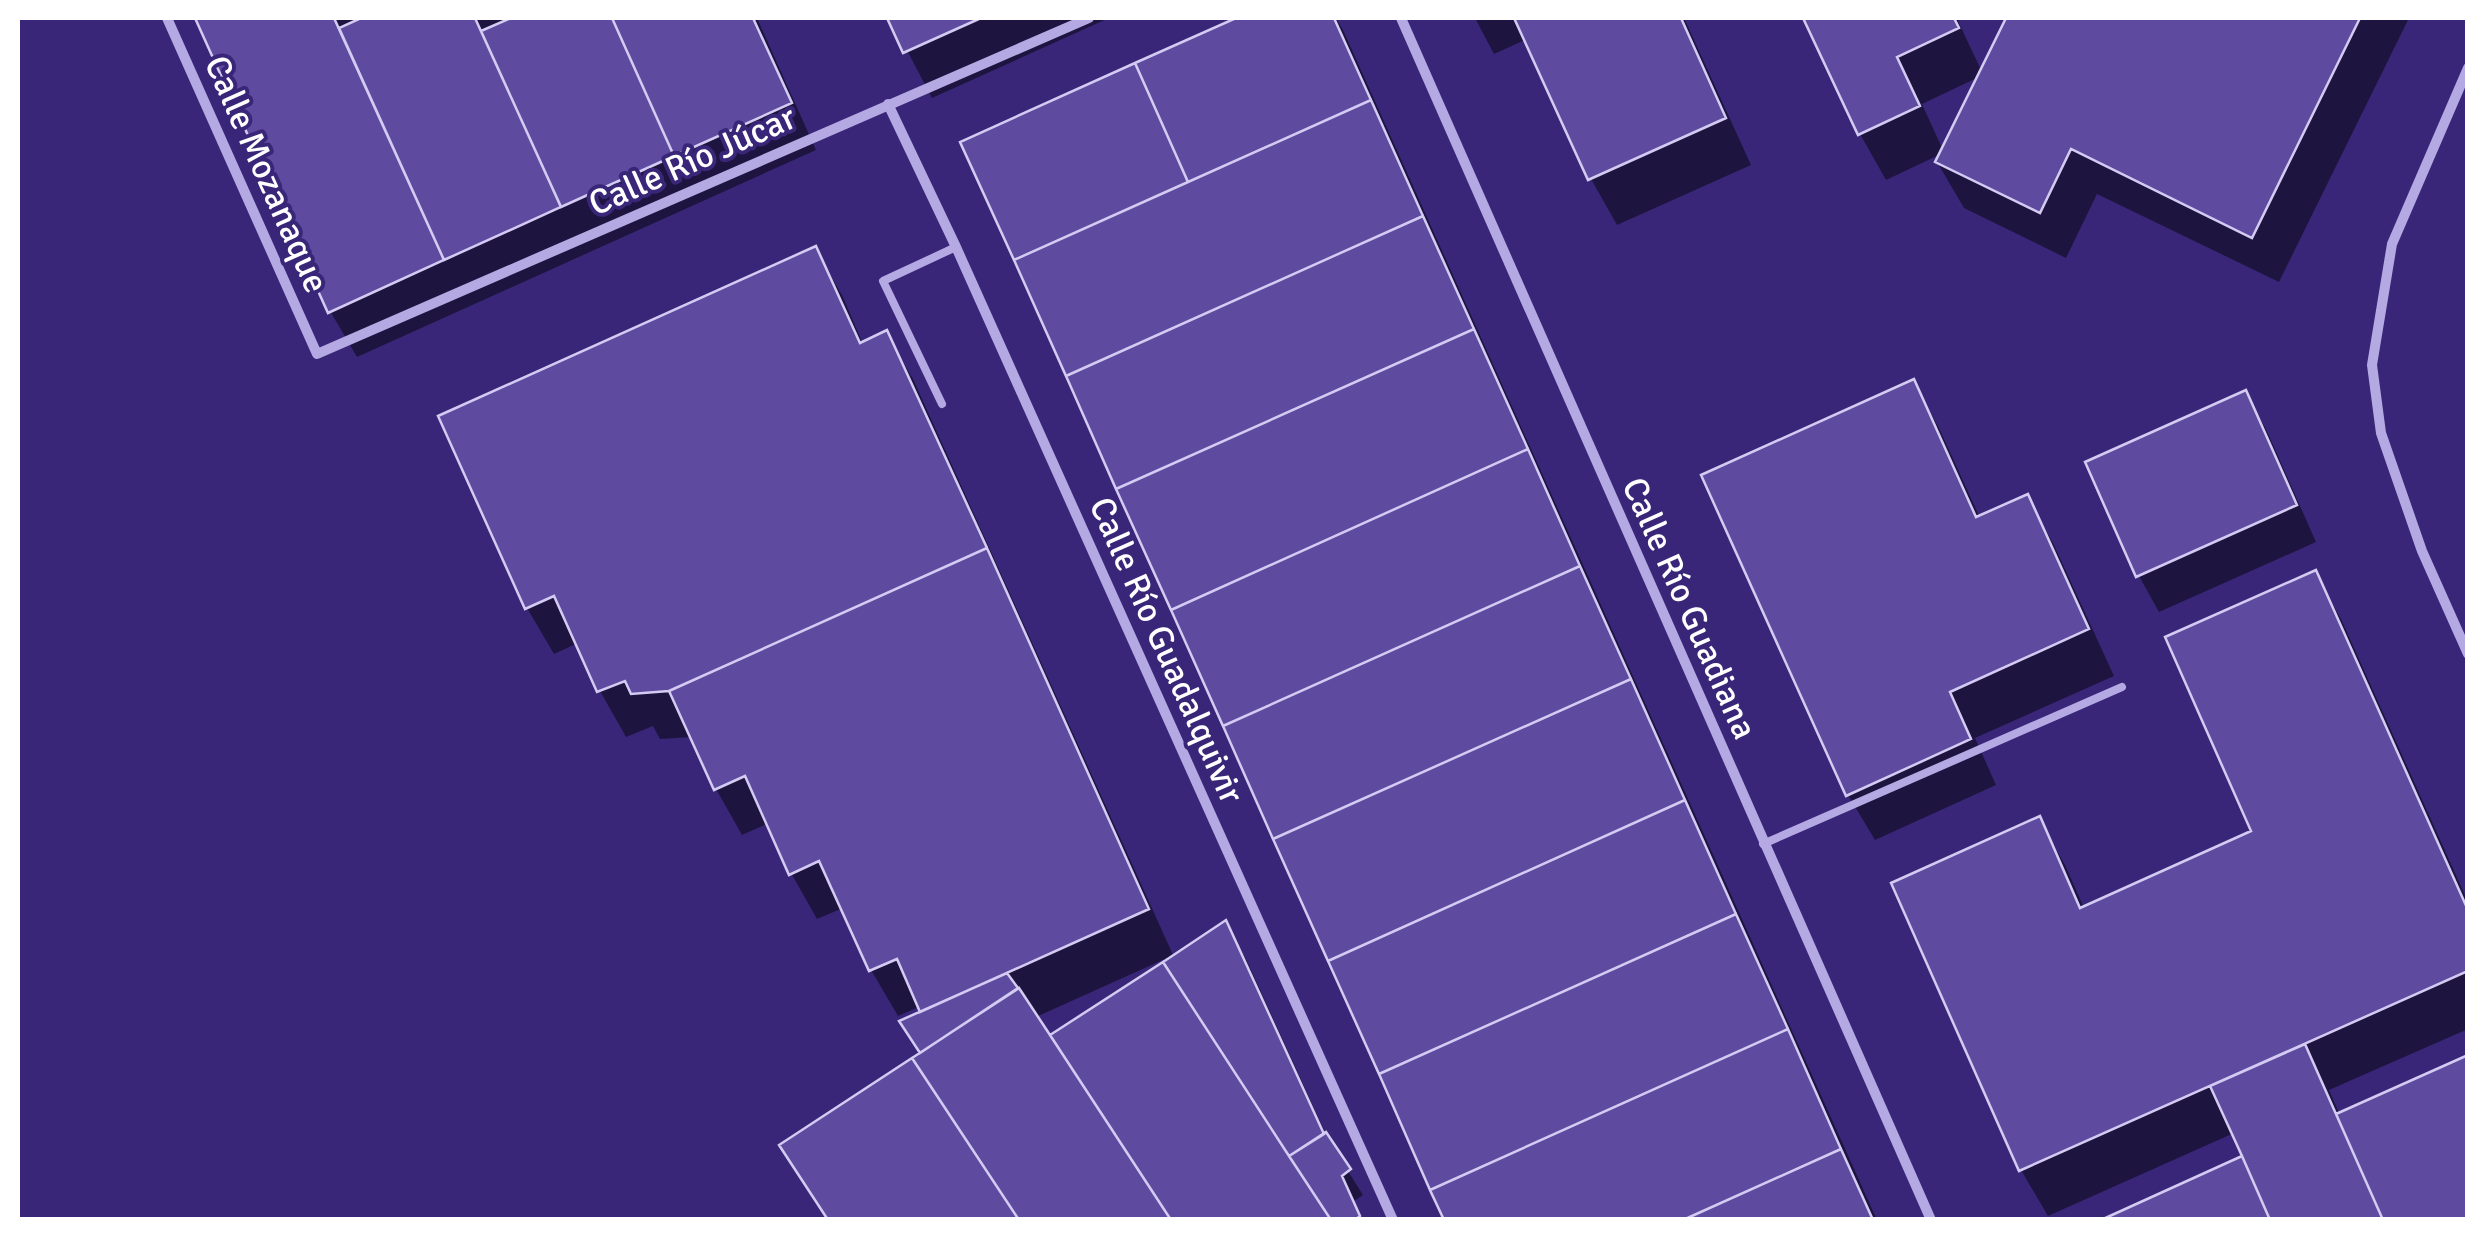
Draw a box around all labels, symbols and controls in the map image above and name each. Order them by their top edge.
street label: Calle Mozanaque [195,49,338,299]
street label: Calle Río Júcar [582,96,802,225]
street label: Calle Río Guadiana [1613,471,1767,746]
street label: Calle Río Guadalquivir [1080,491,1253,810]

